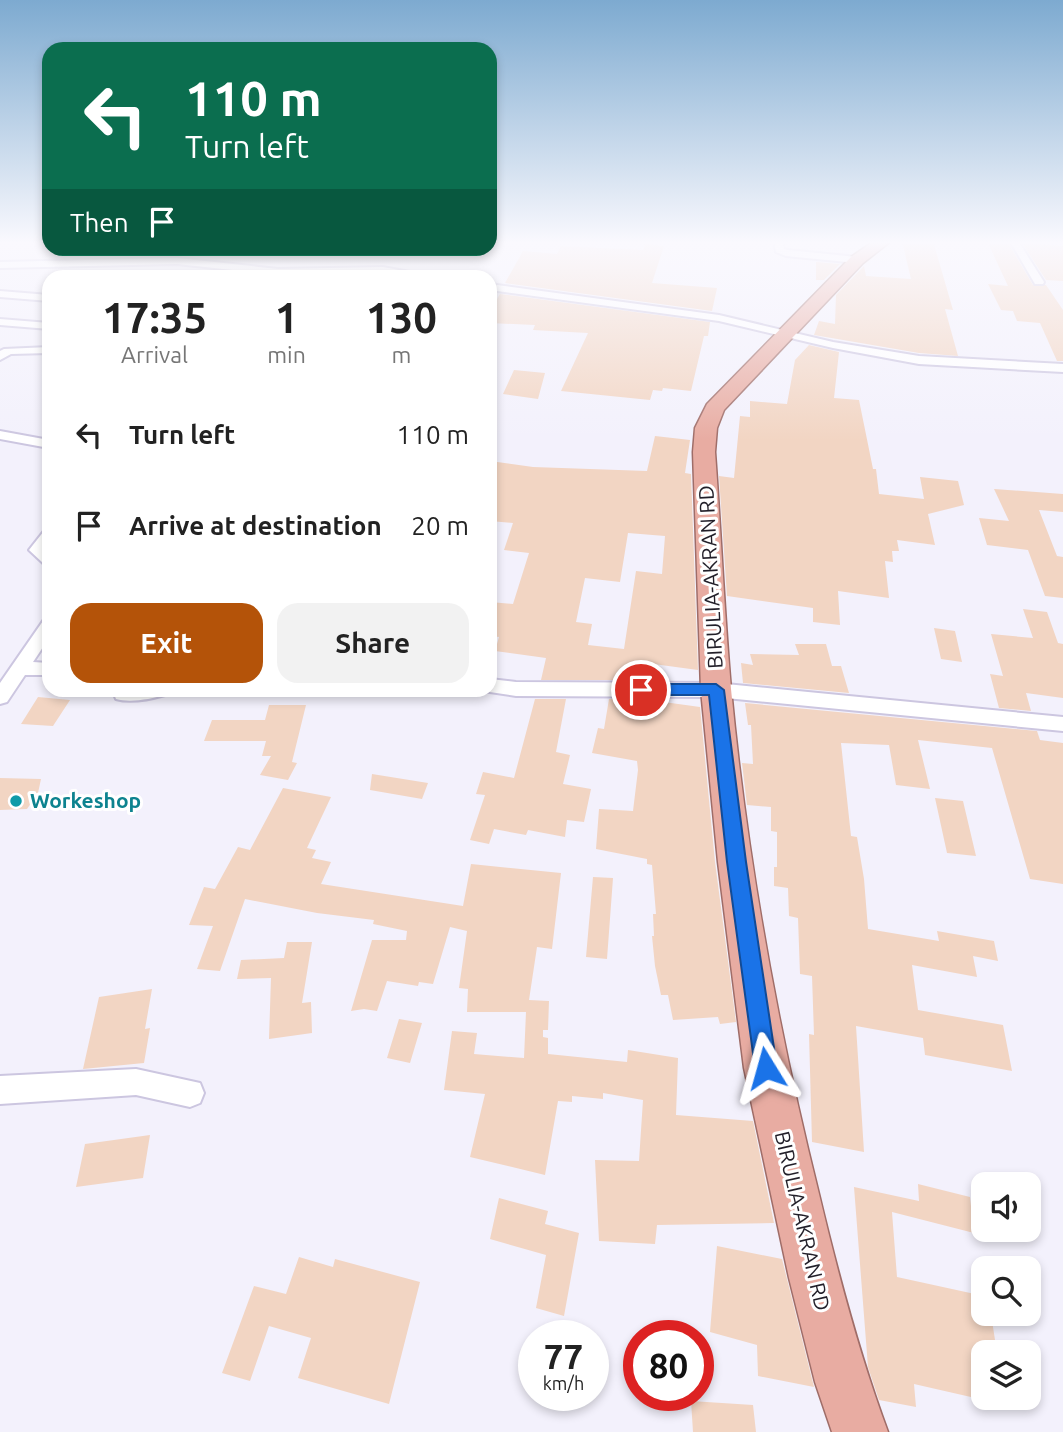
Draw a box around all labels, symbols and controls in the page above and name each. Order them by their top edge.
icon: left [70,70,161,161]
text: 110 m [185,70,322,125]
text: Turn left [185,128,309,164]
icon: arrive [143,203,181,241]
text: Then [70,208,129,237]
text: 17:35 [102,294,207,341]
text: 1 [275,294,298,341]
text: 130 [366,294,437,341]
text: Arrival [121,342,188,367]
text: min [267,342,306,367]
text: m [391,342,411,367]
icon: left [70,416,108,454]
text: Turn left [129,420,235,449]
text: 110 m [397,420,469,449]
street label: BIRULIA-AKRAN RD [693,485,727,669]
icon: arrive [70,507,108,545]
text: Arrive at destination [129,511,382,540]
text: 20 m [411,511,469,540]
button: Exit [70,603,263,683]
button: Share [277,603,469,683]
pin [611,660,671,720]
icon: arrive [622,671,660,709]
place label: Workeshop [30,788,141,812]
marker: Workeshop [8,793,24,809]
position arrow [729,1031,803,1105]
street label: BIRULIA-AKRAN RD [771,1129,835,1313]
map controls [971,1172,1041,1410]
button: sound [971,1172,1041,1242]
button: search [971,1256,1041,1326]
speed limit sign: 80 [623,1320,714,1411]
text: 77 [544,1336,583,1376]
button: layers [971,1340,1041,1410]
text: km/h [543,1373,584,1393]

